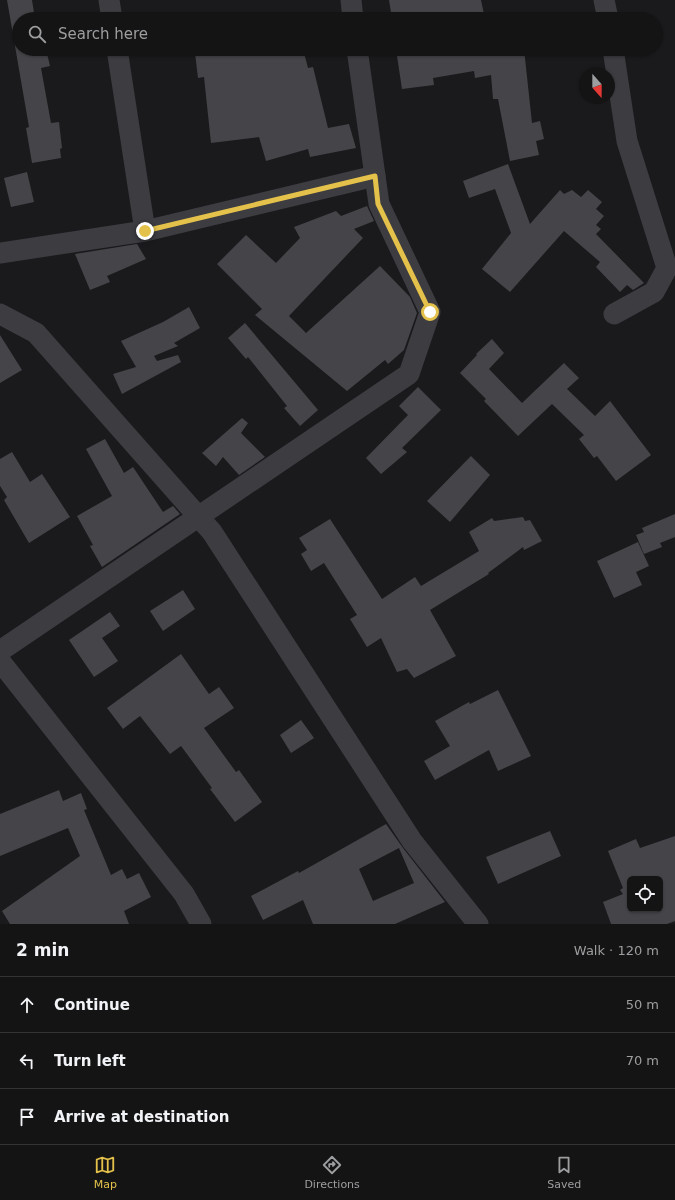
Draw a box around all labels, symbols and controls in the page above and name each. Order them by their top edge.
search box [12,12,663,56]
icon: search [26,23,48,45]
text: Search here [58,25,148,43]
north arrow [579,68,615,104]
route end [136,222,154,240]
route start [421,303,439,321]
map controls [627,876,663,912]
button: locate [627,876,663,912]
text: 2 min [16,940,69,960]
text: Walk · 120 m [574,943,659,958]
icon: ahead [16,994,38,1016]
text: Continue [54,996,130,1014]
text: 50 m [626,997,659,1012]
icon: left [16,1050,38,1072]
text: Turn left [54,1052,126,1070]
text: 70 m [626,1053,659,1068]
icon: arrive [16,1106,38,1128]
text: Arrive at destination [54,1108,229,1126]
tab: Map [94,1154,117,1191]
tab: Directions [304,1154,360,1191]
tab: Saved [547,1154,581,1191]

